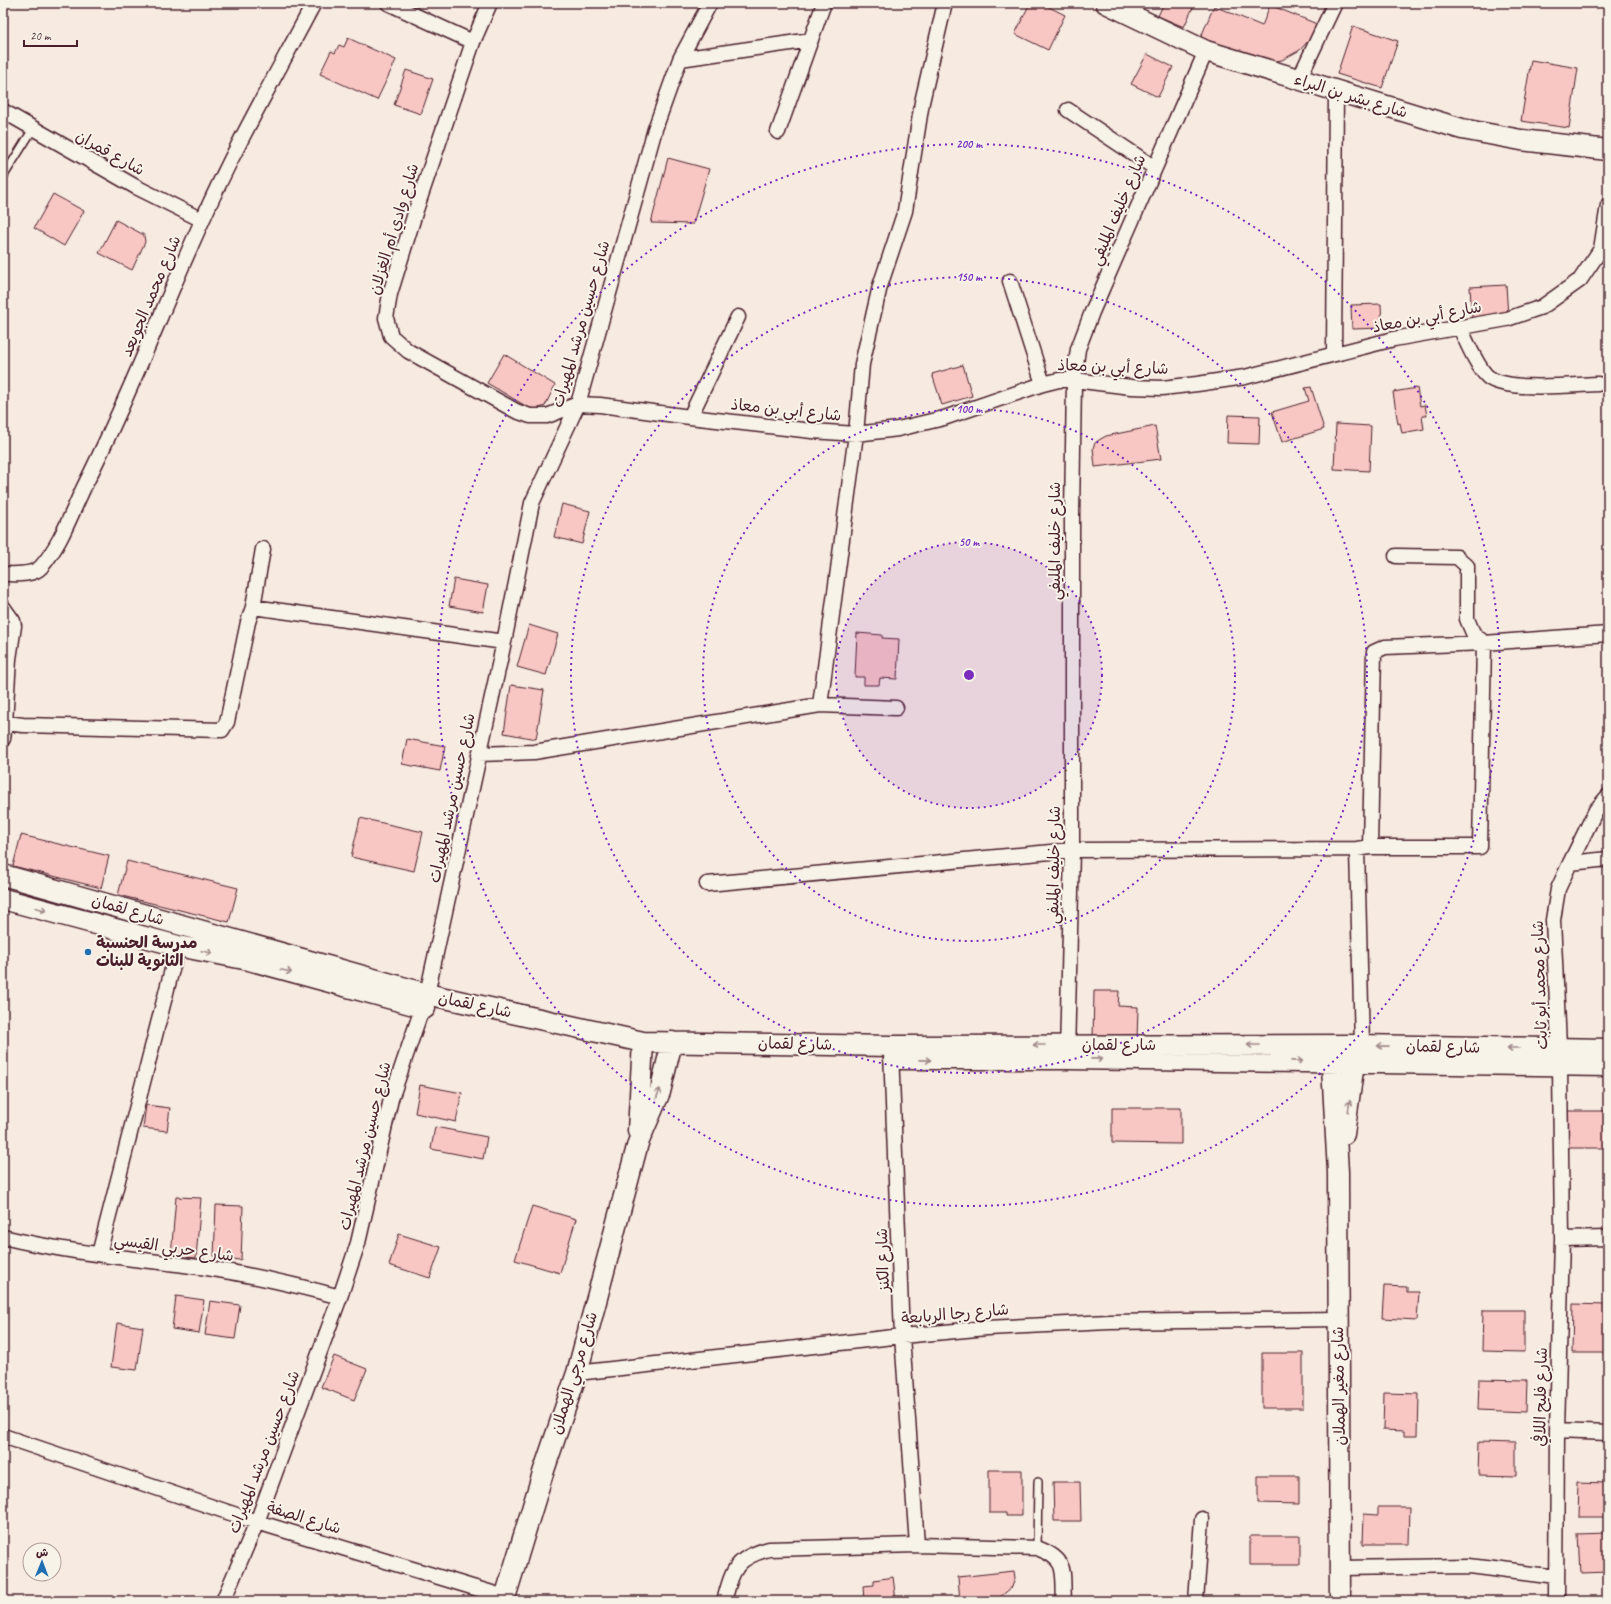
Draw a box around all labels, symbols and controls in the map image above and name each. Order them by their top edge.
scale bar [24,22,77,48]
text: 20 m [30,28,52,44]
street label: شارع بشر بن البراء [1292,69,1410,124]
street label: شارع قمران [71,126,148,181]
text: 200 m [956,136,983,152]
street label: شارع خليف المليفي [1086,152,1154,270]
street label: شارع وادي أم الغزلان [365,161,425,298]
street label: شارع محمد الجويعد [116,232,186,360]
street label: شارع حسين مرشد المهيرات [548,238,615,410]
text: 150 m [956,269,983,285]
street label: شارع أبي بن معاذ [1371,297,1484,341]
street label: شارع أبي بن معاذ [1057,355,1169,383]
street label: شارع أبي بن معاذ [729,394,842,430]
text: 100 m [956,401,983,417]
street label: شارع خليف المليفي [1045,482,1069,600]
text: 50 m [959,534,980,550]
centre of rings [962,668,976,682]
street label: شارع حسين مرشد المهيرات [424,711,481,885]
street label: شارع خليف المليفي [1043,806,1069,925]
street label: شارع لقمان [89,890,167,931]
one-way arrow [34,906,47,913]
street label: شارع محمد أبو ثابت [1528,920,1553,1050]
place label: مدرسة الحنسبة الثانوية للبنات [96,933,197,972]
marker: مدرسة الحنسبة الثانوية للبنات [83,947,93,957]
one-way arrow [200,948,213,956]
one-way arrow [280,967,293,975]
street label: شارع لقمان [436,987,513,1023]
street label: شارع لقمان [758,1033,832,1056]
street label: شارع لقمان [1082,1035,1156,1056]
street label: شارع لقمان [1406,1036,1480,1059]
one-way arrow [1033,1041,1046,1049]
one-way arrow [1247,1041,1260,1049]
one-way arrow [1377,1042,1390,1050]
one-way arrow [1507,1044,1520,1052]
one-way arrow [1090,1055,1103,1063]
one-way arrow [918,1056,931,1064]
one-way arrow [1290,1057,1303,1065]
street label: شارع حسين مرشد المهيرات [334,1060,397,1233]
one-way arrow [655,1089,663,1101]
one-way arrow [1345,1100,1353,1113]
street label: شارع الكنز [872,1228,895,1294]
street label: شارع حربي القيسي [112,1230,235,1270]
street label: شارع رجا الربابعة [900,1299,1010,1330]
street label: شارع مرجي الهملان [546,1309,606,1438]
street label: شارع مغير الهملان [1328,1326,1351,1446]
street label: شارع فليح اللافي [1530,1347,1553,1447]
street label: شارع حسين مرشد المهيرات [224,1368,305,1537]
street label: شارع الصفة [264,1497,344,1540]
north arrow [22,1542,62,1582]
text: ش [36,1545,48,1559]

